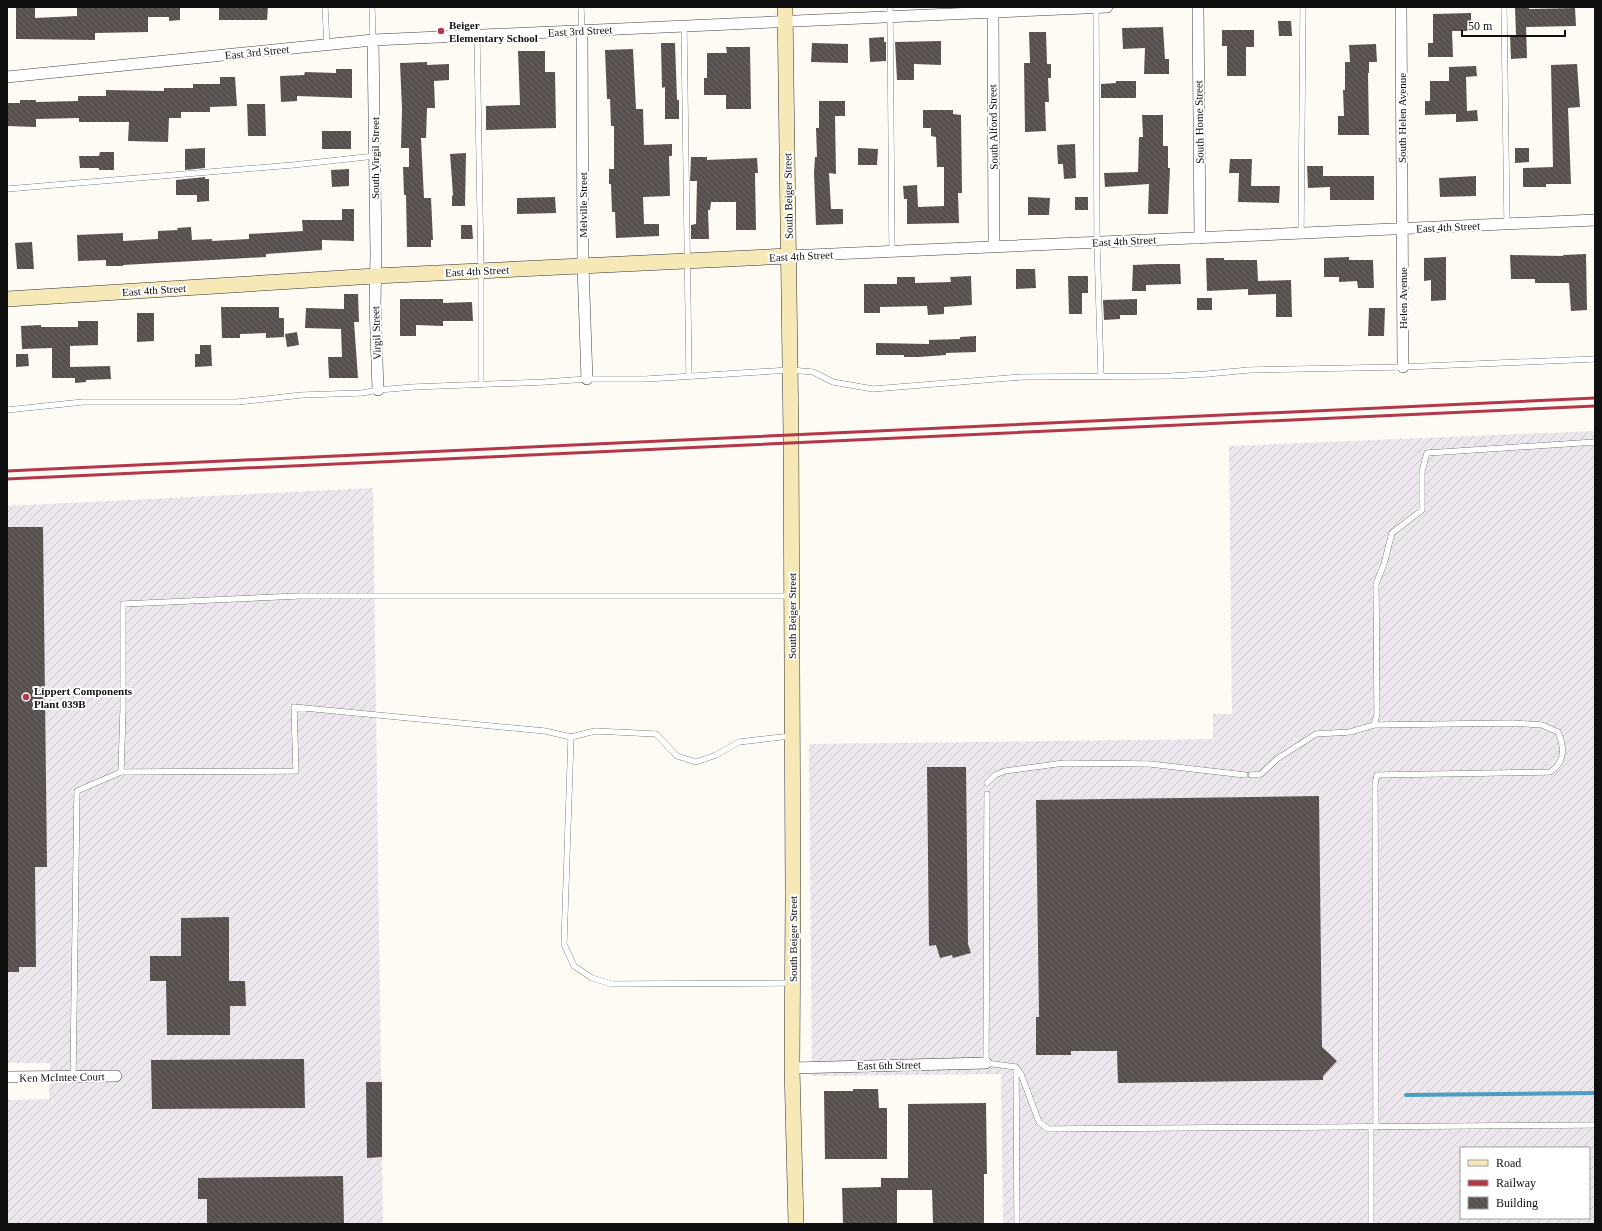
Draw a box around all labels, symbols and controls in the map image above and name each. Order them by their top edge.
scale bar [1462,12,1565,38]
place label: Beiger Elementary School [449,19,538,44]
text: 50 m [1468,19,1493,33]
street label: East 3rd Street [547,23,613,39]
marker: Beiger Elementary School [436,26,446,36]
street label: East 3rd Street [224,43,290,61]
street label: South Helen Avenue [1396,73,1408,163]
street label: South Home Street [1192,80,1206,164]
street label: South Alford Street [986,84,1000,170]
street label: South Virgil Street [369,117,381,199]
street label: South Beiger Street [781,153,795,239]
street label: Melville Street [577,172,589,238]
street label: East 4th Street [1416,219,1480,235]
street label: East 4th Street [1092,233,1156,249]
street label: East 4th Street [769,248,833,264]
street label: East 4th Street [445,263,509,279]
street label: Helen Avenue [1397,267,1409,329]
street label: East 4th Street [122,282,186,298]
street label: Virgil Street [369,306,383,360]
street label: South Beiger Street [786,573,798,659]
place label: Lippert Components Plant 039B [34,685,133,710]
marker: Lippert Components Plant 039B [21,692,31,702]
street label: South Beiger Street [787,896,799,982]
street label: East 6th Street [857,1058,921,1072]
street label: Ken McIntee Court [19,1070,105,1084]
legend [1460,1147,1590,1219]
text: Road [1496,1156,1521,1170]
text: Railway [1496,1176,1536,1190]
text: Building [1496,1196,1538,1210]

